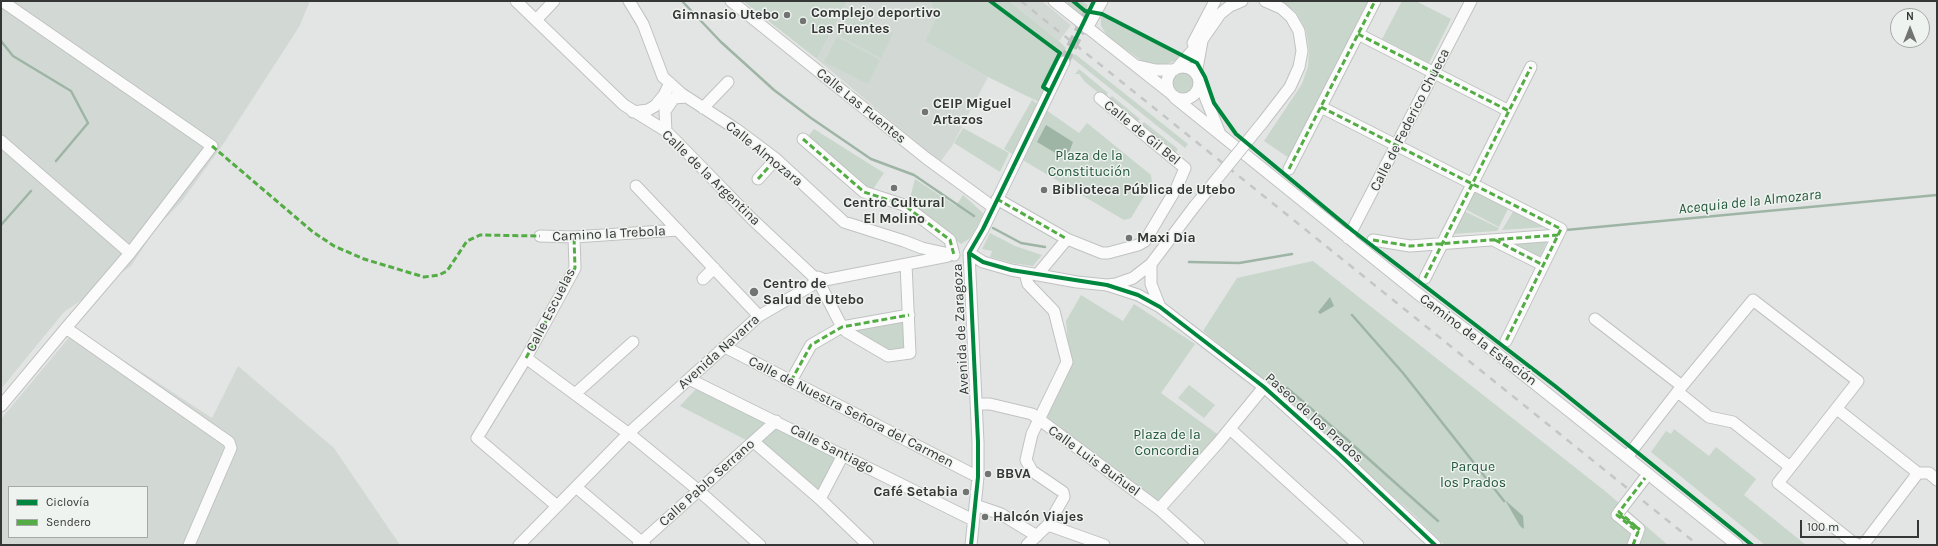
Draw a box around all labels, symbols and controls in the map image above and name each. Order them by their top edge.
place label: Complejo deportivo Las Fuentes [811,5,941,38]
place label: Gimnasio Utebo [672,7,779,23]
north arrow [1890,8,1930,48]
marker: Gimnasio Utebo [782,10,792,20]
text: N [1906,10,1914,23]
marker: Complejo deportivo Las Fuentes [798,16,808,26]
street label: Calle de Federico Chueca [1367,46,1453,194]
street label: Calle Las Fuentes [813,65,909,147]
place label: CEIP Miguel Artazos [933,96,1011,128]
street label: Calle de Gil Bel [1100,97,1184,169]
marker: CEIP Miguel Artazos [920,107,930,117]
street label: Calle Almozara [722,118,806,190]
street label: Calle de la Argentina [658,127,764,229]
park label: Plaza de la Constitución [1048,148,1130,180]
place label: Biblioteca Pública de Utebo [1052,182,1235,198]
marker: Centro Cultural El Molino [889,183,899,193]
marker: Biblioteca Pública de Utebo [1039,185,1049,195]
water label: Acequia de la Almozara [1678,186,1822,218]
place label: Centro Cultural El Molino [843,195,945,228]
street label: Camino la Trebola [552,223,666,245]
place label: Maxi Dia [1137,230,1196,246]
marker: Maxi Dia [1124,233,1134,243]
street label: Avenida de Zaragoza [949,263,973,395]
street label: Calle Escuelas [523,265,579,355]
place label: Centro de Salud de Utebo [763,276,864,308]
marker: Centro de Salud de Utebo [748,286,760,298]
street label: Camino de la Estación [1416,290,1540,390]
street label: Avenida Navarra [675,311,763,393]
street label: Calle de Nuestra Señora del Carmen [746,353,956,471]
street label: Paseo de los Prados [1262,370,1366,466]
street label: Calle Santiago [787,421,877,477]
street label: Calle Luis Buñuel [1045,422,1143,500]
park label: Plaza de la Concordia [1133,427,1201,460]
street label: Calle Pablo Serrano [656,436,758,530]
park label: Parque los Prados [1440,459,1506,492]
place label: BBVA [996,466,1031,482]
marker: BBVA [983,469,993,479]
place label: Café Setabia [873,484,958,500]
legend [8,486,148,538]
marker: Café Setabia [961,487,971,497]
text: Ciclovía [46,495,89,509]
place label: Halcón Viajes [993,509,1084,525]
marker: Halcón Viajes [980,512,990,522]
scale bar [1802,512,1921,538]
text: Sendero [46,515,91,529]
text: 100 m [1807,520,1839,534]

